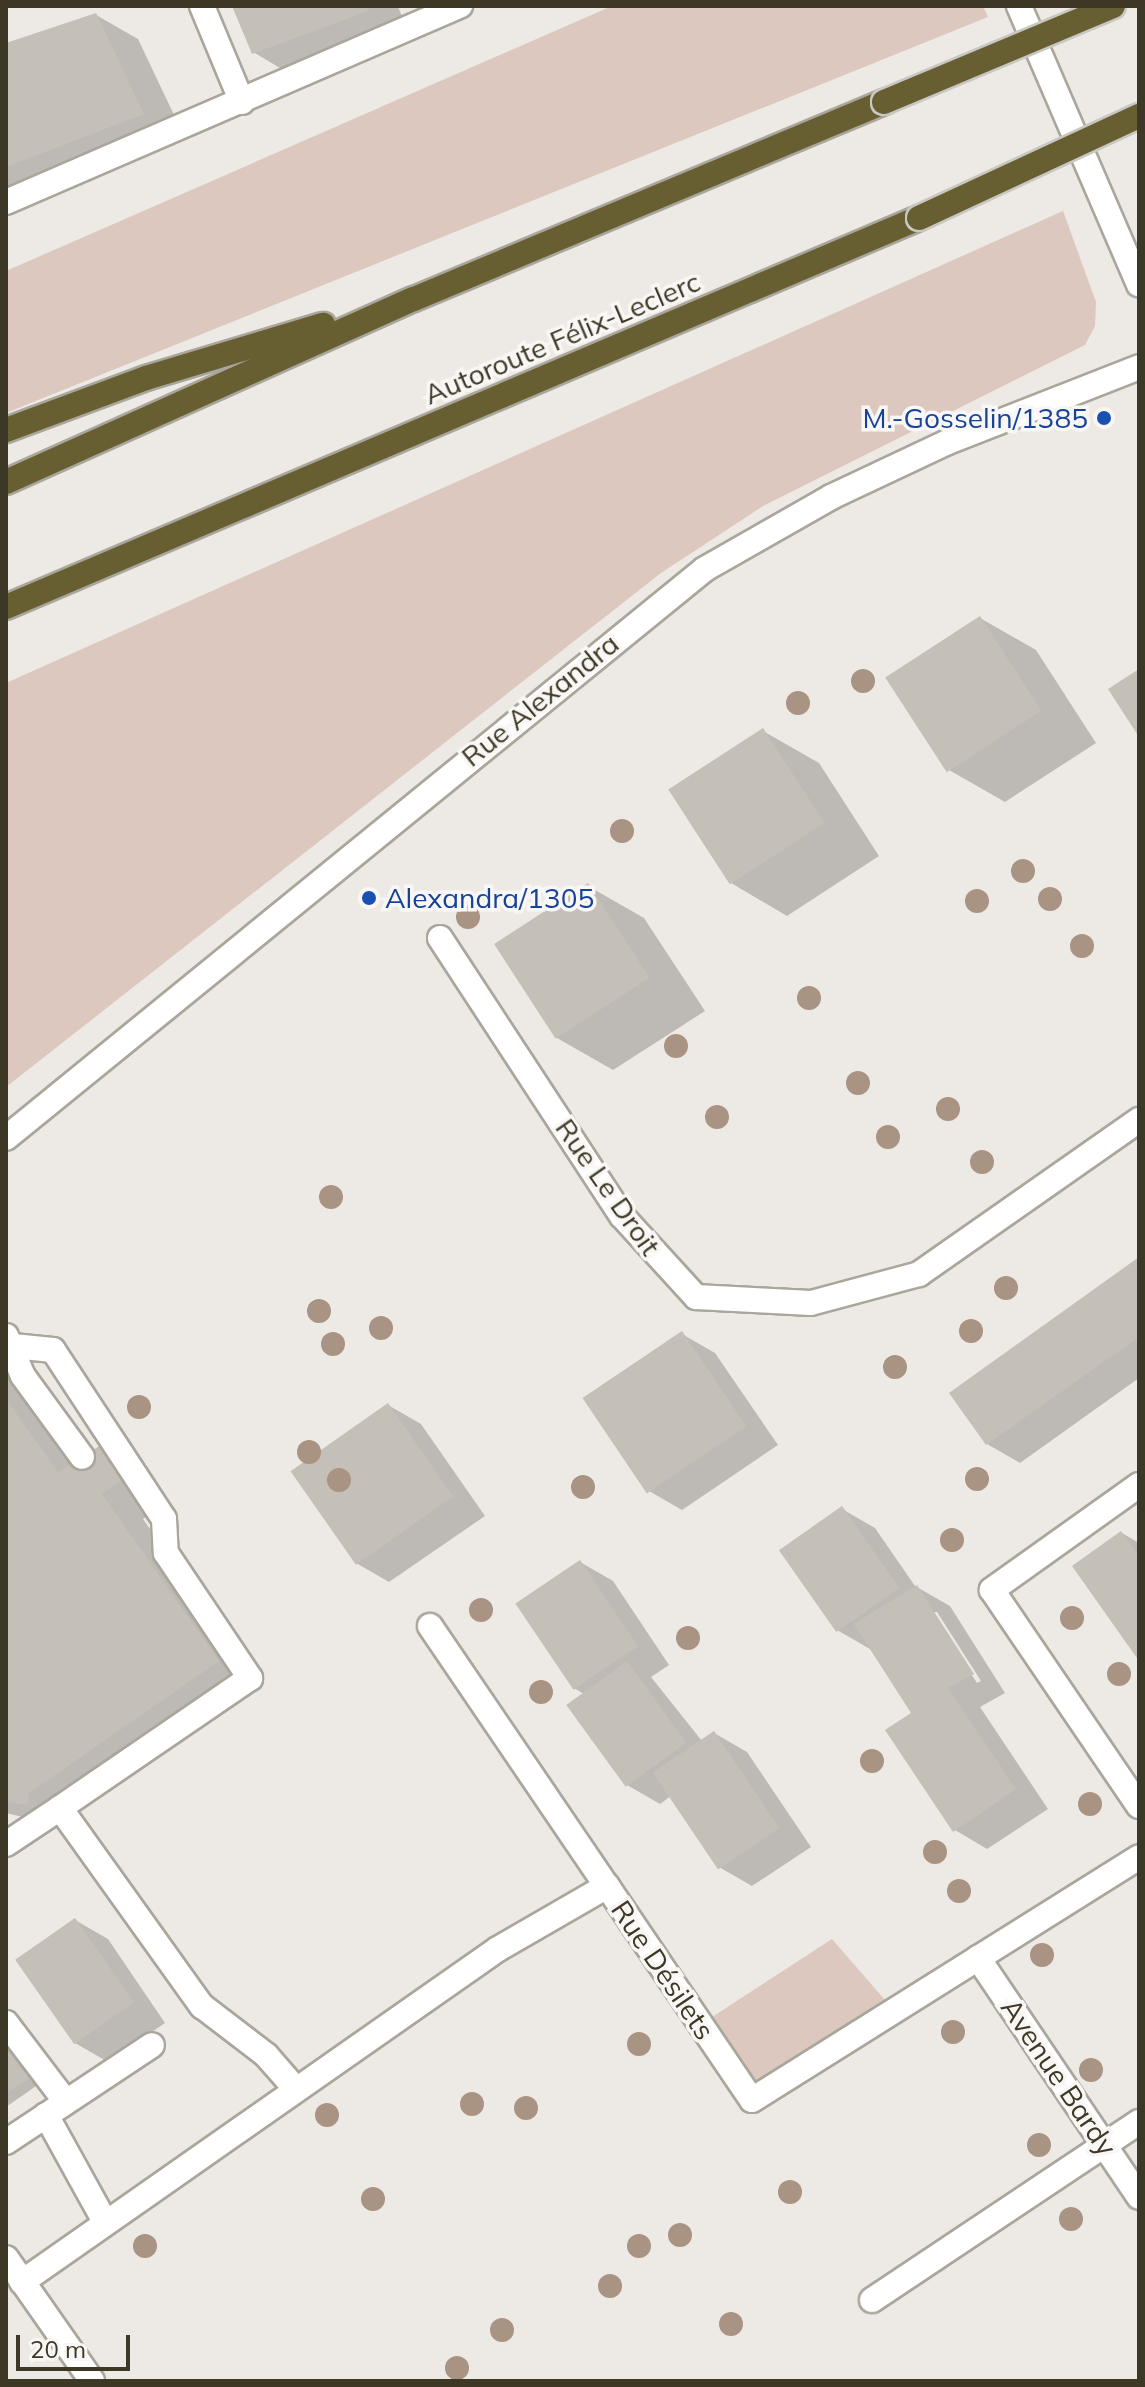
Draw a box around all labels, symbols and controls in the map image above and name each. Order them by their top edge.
street label: Autoroute Félix-Leclerc [419,265,705,411]
place label: M.-Gosselin/1385 [862,401,1088,435]
marker: M.-Gosselin/1385 [1095,409,1113,427]
street label: Rue Alexandra [455,626,625,774]
place label: Alexandra/1305 [385,881,594,915]
marker: Alexandra/1305 [360,889,378,907]
street label: Rue Le Droit [549,1112,667,1262]
street label: Rue Désilets [604,1894,722,2046]
street label: Avenue Bardy [994,1992,1124,2162]
scale bar [20,2319,134,2369]
text: 20 m [30,2334,86,2364]

